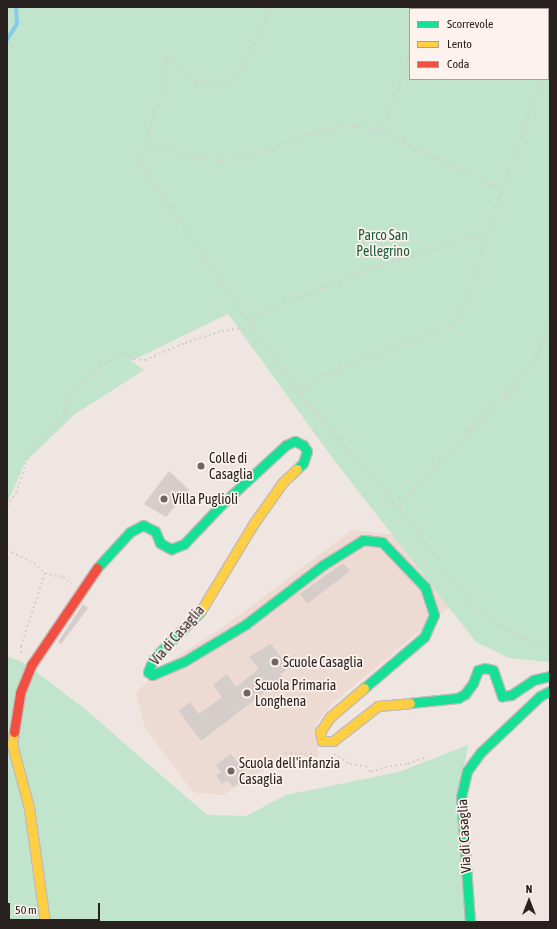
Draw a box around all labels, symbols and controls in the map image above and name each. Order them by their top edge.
legend [409,8,549,80]
text: Scorrevole [447,17,494,31]
text: Lento [447,37,472,51]
text: Coda [447,57,469,71]
park label: Parco San Pellegrino [356,227,410,260]
place label: Colle di Casaglia [209,450,253,482]
marker: Colle di Casaglia [196,461,206,471]
place label: Villa Puglioli [172,491,238,507]
marker: Villa Puglioli [159,494,169,504]
street label: Via di Casaglia [146,602,208,668]
place label: Scuole Casaglia [283,654,363,670]
marker: Scuole Casaglia [270,657,280,667]
place label: Scuola Primaria Longhena [255,677,336,710]
marker: Scuola Primaria Longhena [242,688,252,698]
place label: Scuola dell'infanzia Casaglia [239,755,340,788]
marker: Scuola dell'infanzia Casaglia [226,766,236,776]
street label: Via di Casaglia [454,799,474,873]
north arrow [509,881,549,921]
text: N [526,883,532,895]
scale bar [10,895,102,921]
text: 50 m [15,903,37,917]

